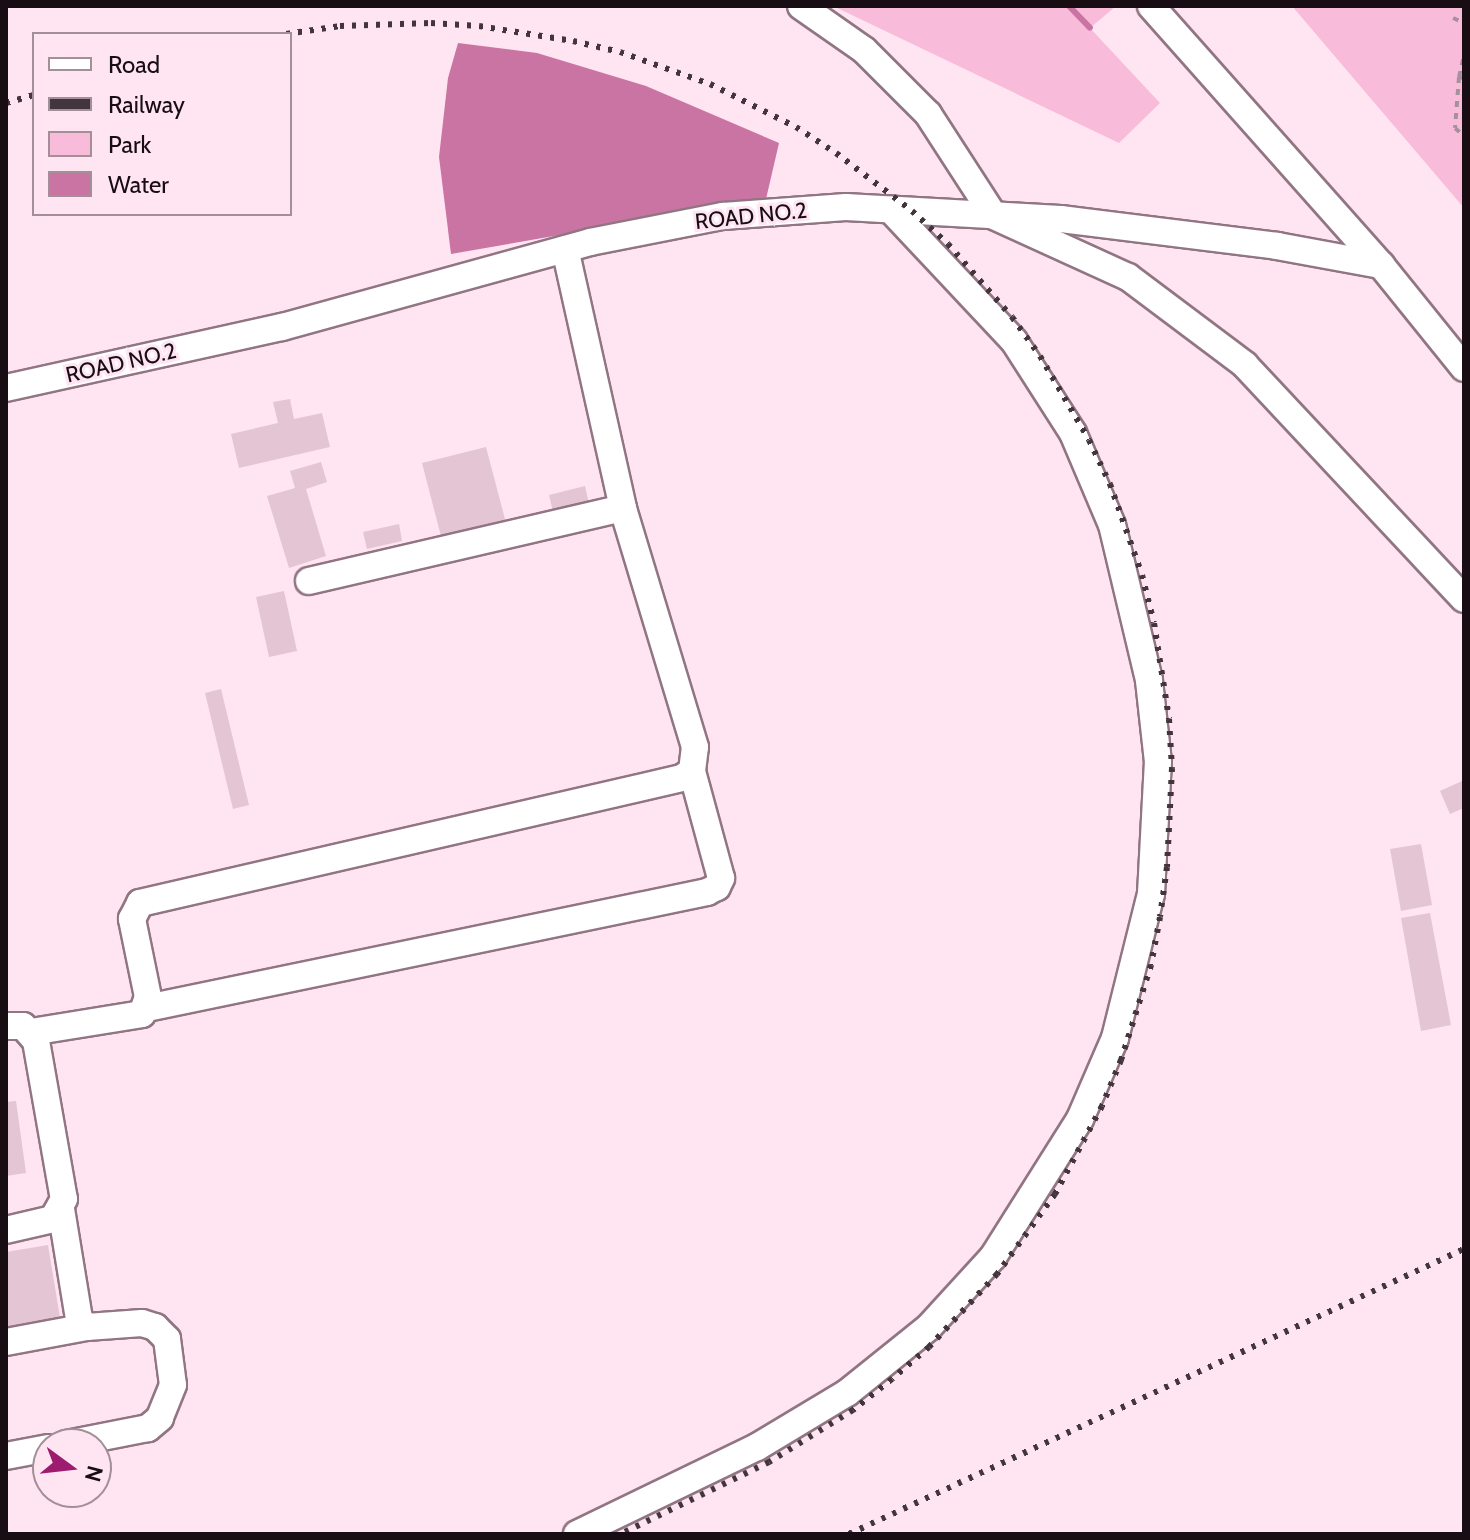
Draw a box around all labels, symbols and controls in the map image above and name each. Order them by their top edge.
legend [32,32,292,216]
text: Road [108,50,160,79]
text: Railway [108,90,185,119]
text: Park [108,130,151,159]
text: Water [108,170,169,199]
street label: ROAD NO.2 [694,197,808,235]
street label: ROAD NO.2 [63,337,179,389]
north arrow [32,1428,112,1508]
text: N [79,1463,109,1485]

